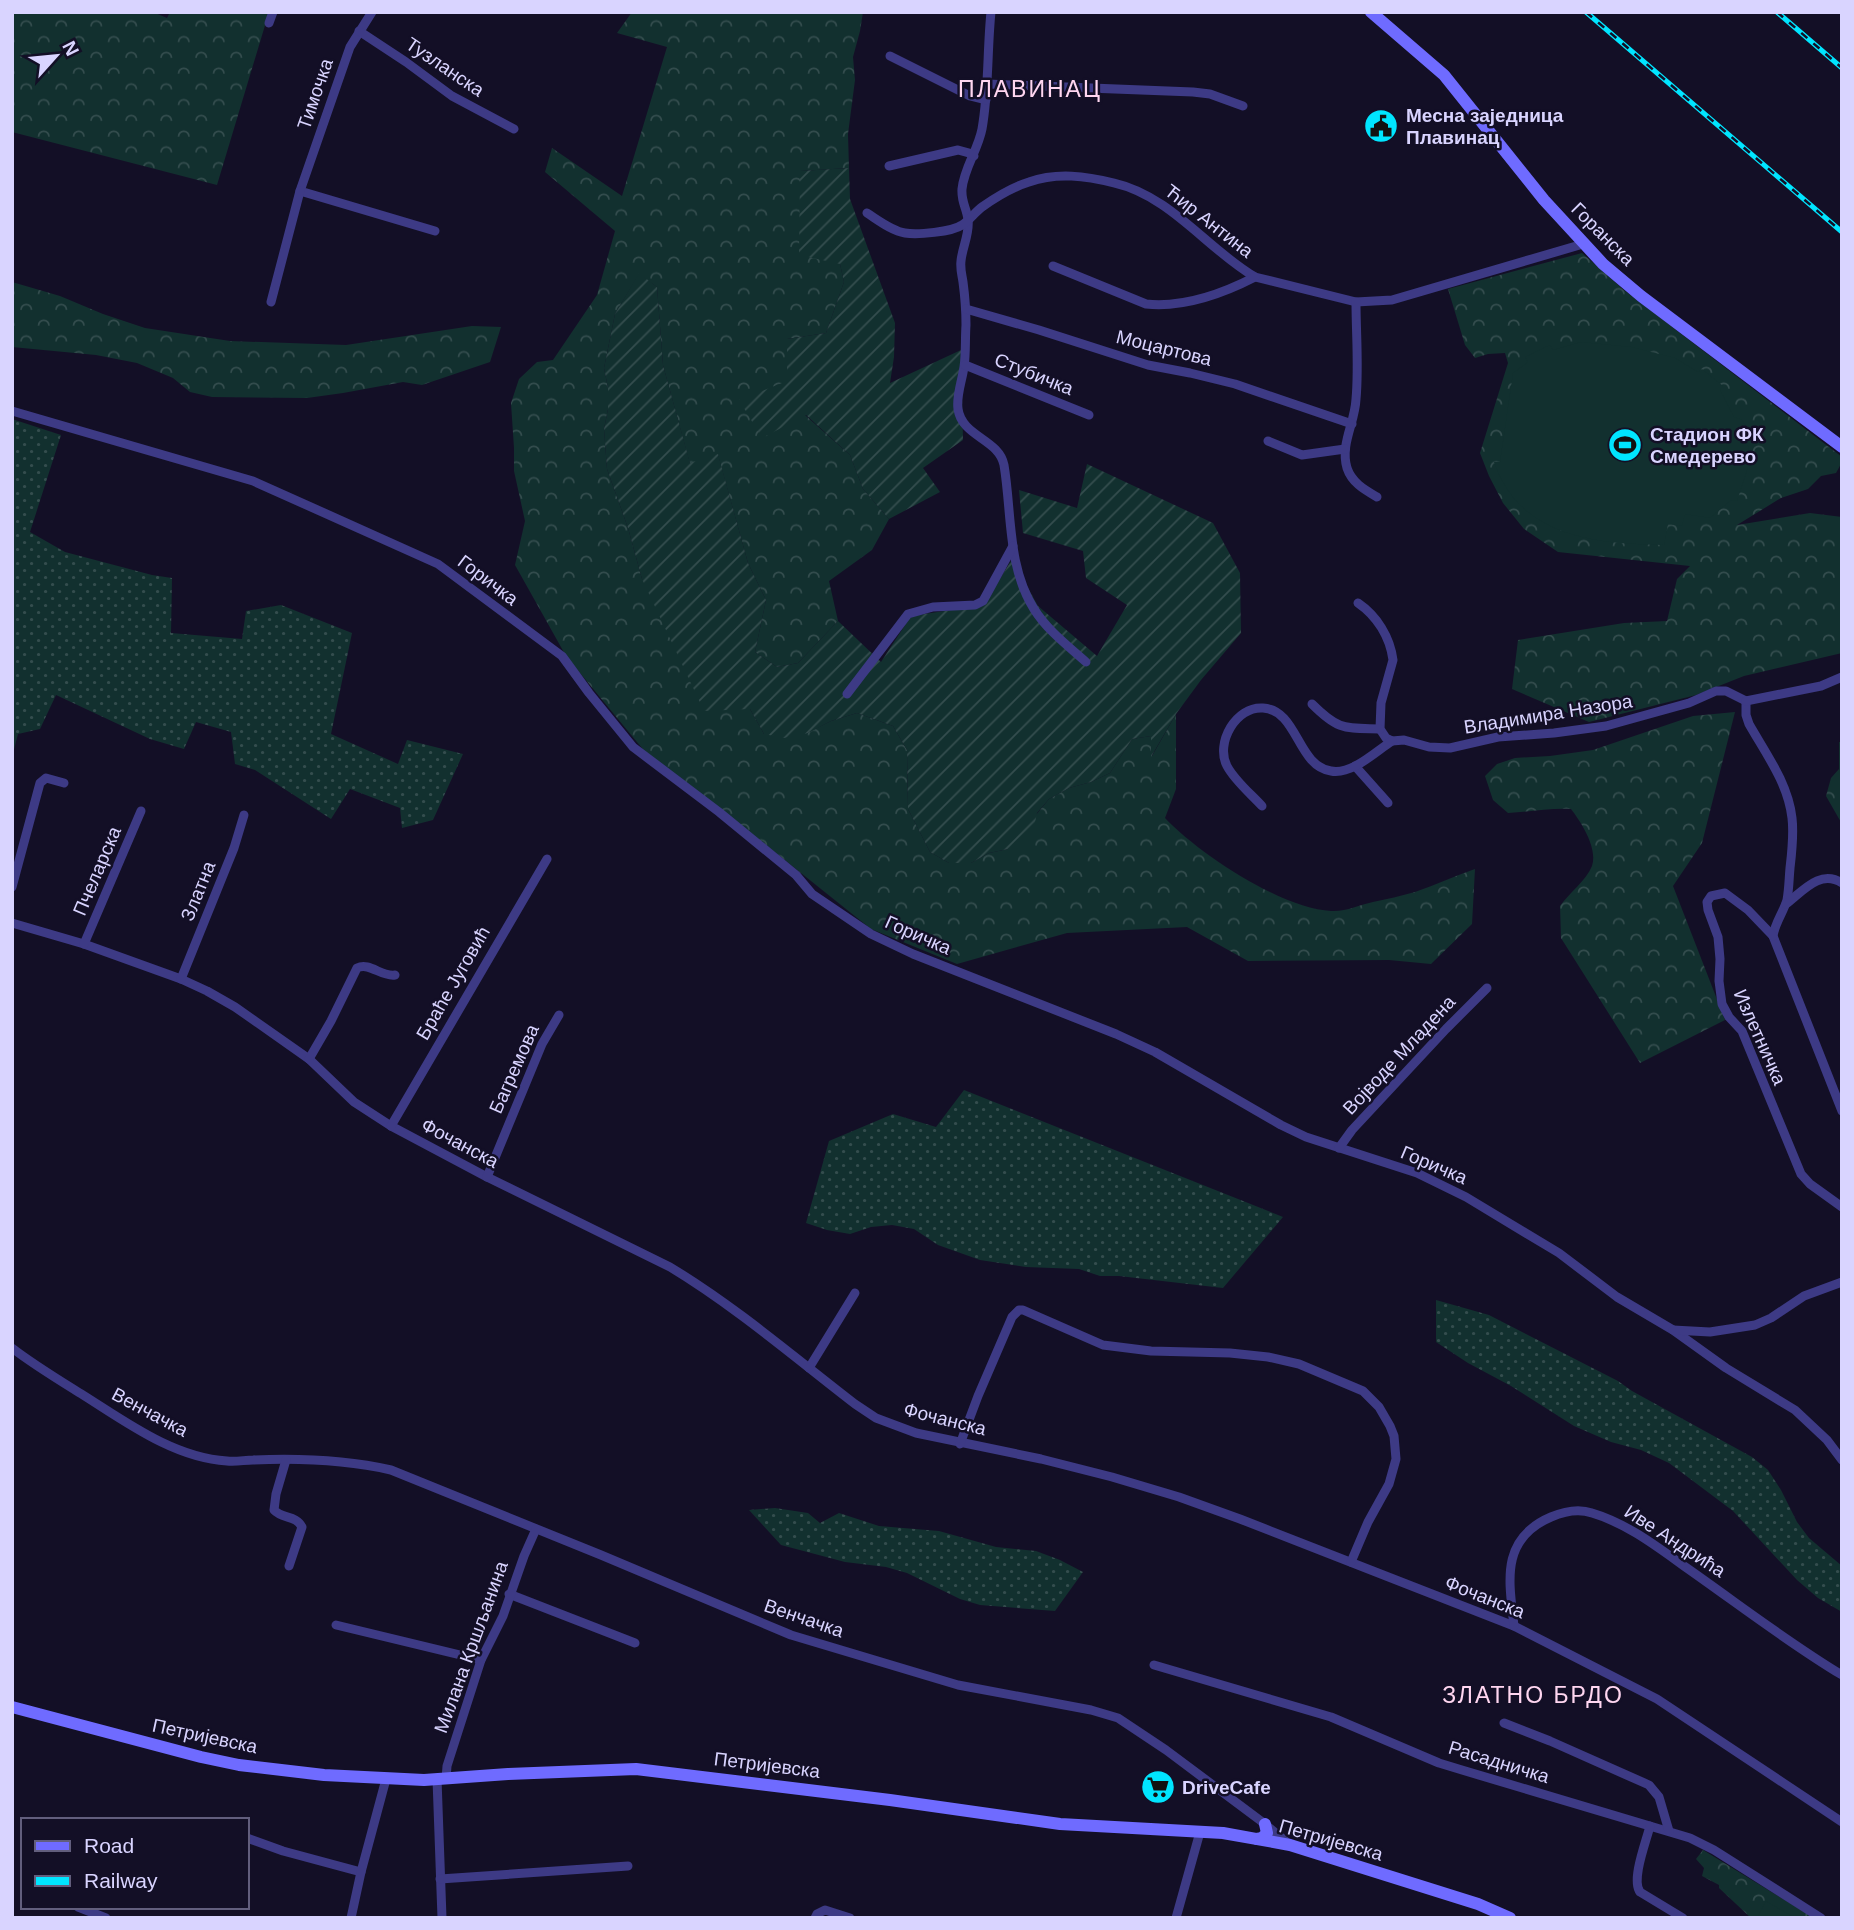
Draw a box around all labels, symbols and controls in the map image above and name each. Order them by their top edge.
north arrow [21,21,91,91]
street label: Тузланска [402,33,488,101]
text: N [58,38,83,59]
street label: Тимочка [293,55,337,132]
district label: ПЛАВИНАЦ [958,76,1102,102]
place label: Месна заједница Плавинац [1406,105,1564,148]
public building icon: Месна заједница Плавинац [1362,107,1400,145]
street label: Ћир Антина [1161,180,1258,262]
street label: Горанска [1567,198,1639,270]
street label: Моцартова [1114,326,1214,370]
street label: Стубичка [992,349,1077,399]
place label: Стадион ФК Смедерево [1650,424,1764,467]
sports icon: Стадион ФК Смедерево [1606,426,1644,464]
street label: Горичка [454,551,523,610]
street label: Владимира Назора [1462,690,1634,738]
street label: Пчеларска [69,823,125,919]
street label: Златна [177,858,220,924]
street label: Горичка [882,911,955,959]
street label: Браће Југовић [412,923,494,1043]
street label: Излетничка [1730,986,1791,1088]
street label: Војводе Младена [1339,991,1460,1119]
street label: Багремова [485,1021,543,1117]
street label: Фочанска [418,1114,503,1172]
street label: Горичка [1398,1142,1471,1189]
street label: Венчачка [108,1383,192,1441]
street label: Фочанска [902,1399,989,1439]
street label: Иве Андрића [1621,1501,1730,1582]
street label: Милана Кршљанина [430,1558,512,1736]
street label: Фочанска [1442,1571,1528,1623]
street label: Венчачка [761,1595,847,1642]
district label: ЗЛАТНО БРДО [1442,1682,1624,1708]
street label: Петријевска [151,1715,260,1757]
street label: Расадничка [1446,1737,1552,1787]
street label: Петријевска [713,1748,822,1782]
supermarket icon: DriveCafe [1139,1768,1177,1806]
place label: DriveCafe [1182,1777,1271,1798]
street label: Петријевска [1277,1815,1386,1865]
legend [21,1818,248,1909]
text: Road [84,1834,134,1857]
text: Railway [84,1869,158,1892]

